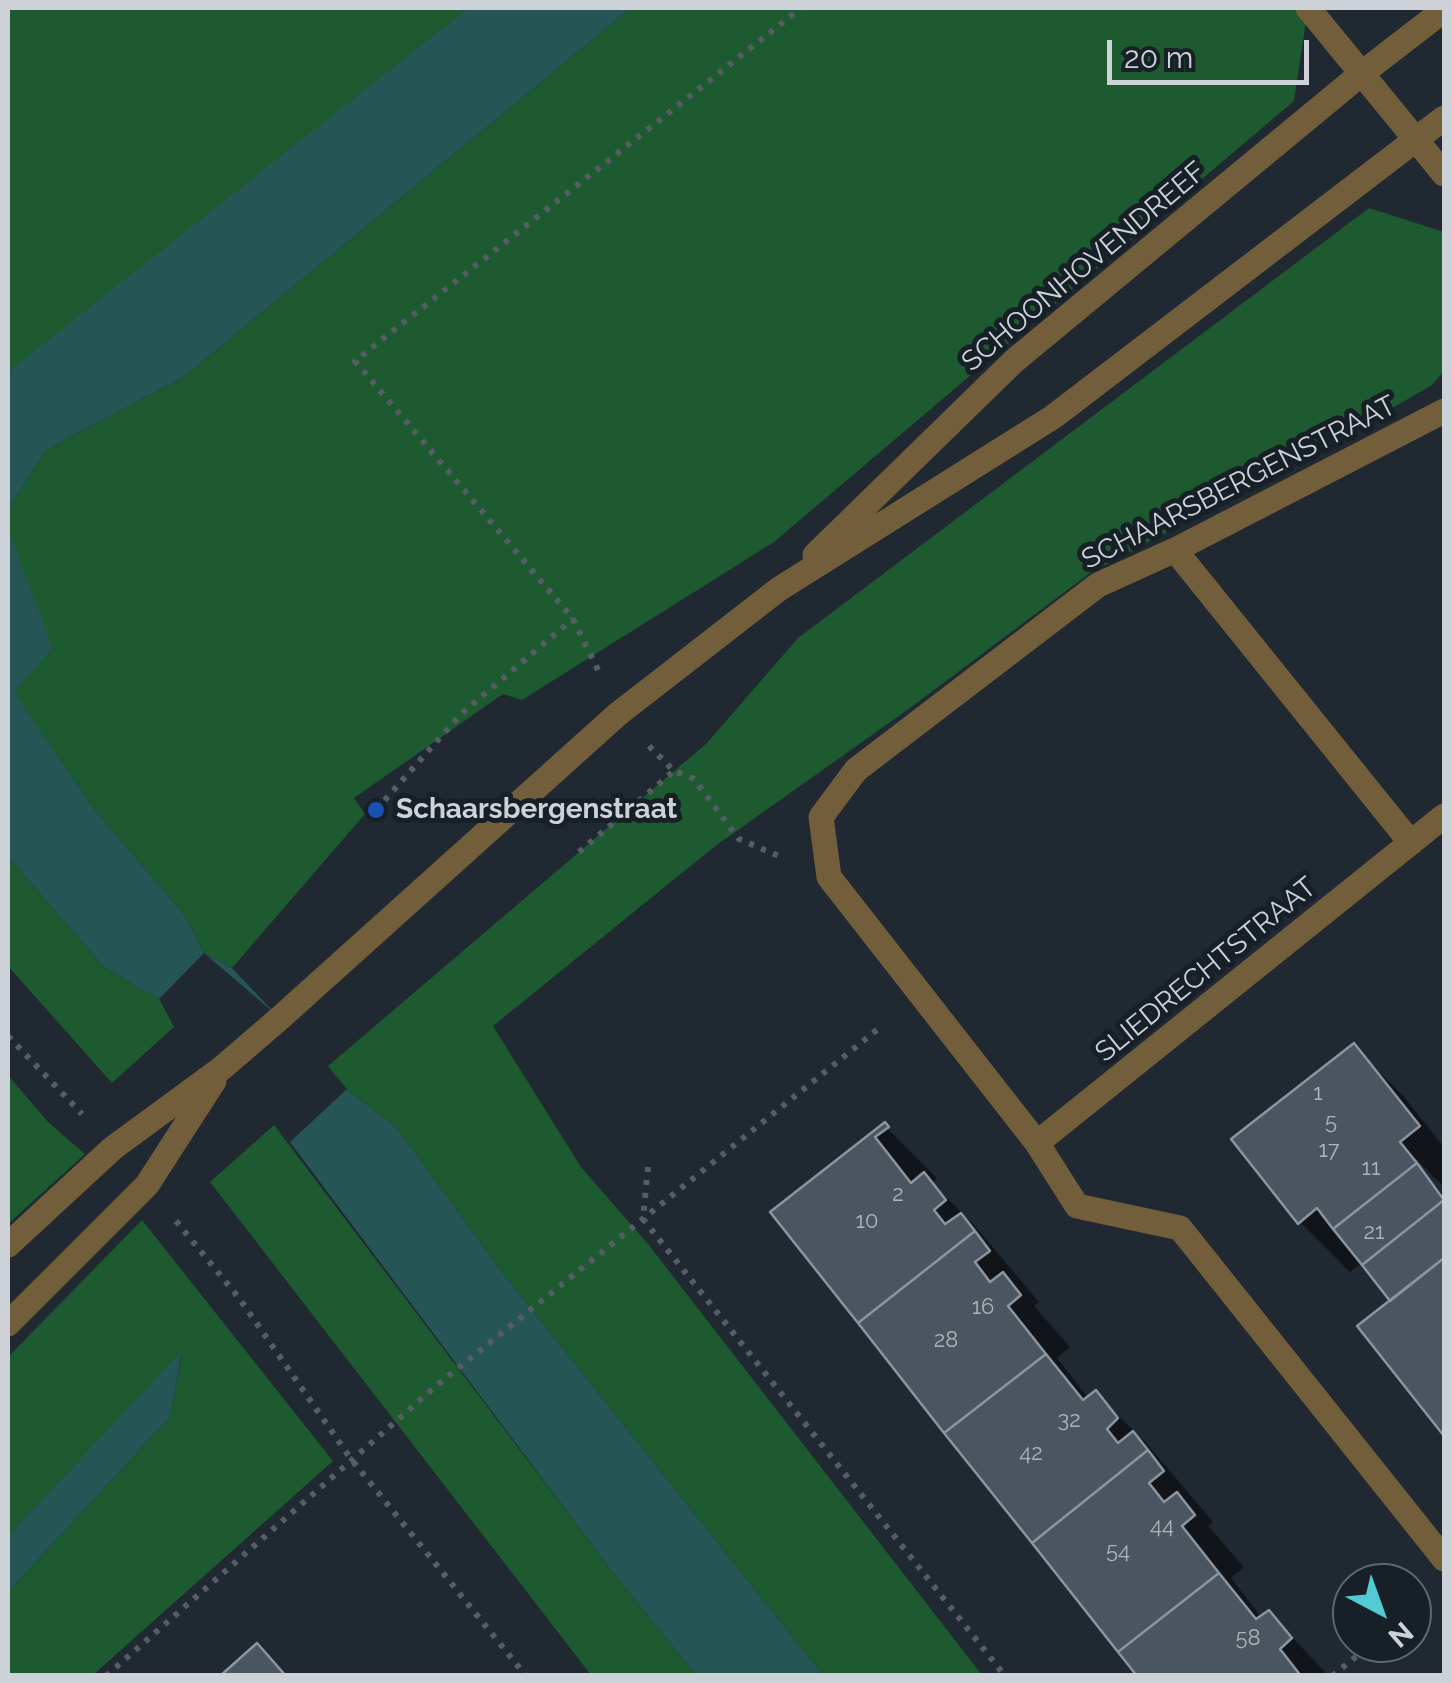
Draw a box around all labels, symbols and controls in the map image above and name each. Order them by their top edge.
scale bar [1112,20,1314,82]
text: 20 m [1124,40,1193,75]
street label: SCHOONHOVENDREEF [955,155,1213,379]
street label: SCHAARSBERGENSTRAAT [1076,389,1402,577]
place label: Schaarsbergenstraat [396,793,677,827]
marker: Schaarsbergenstraat [365,799,387,821]
street label: SLIEDRECHTSTRAAT [1089,871,1323,1069]
house number: 1 [1313,1080,1323,1106]
house number: 5 [1325,1109,1337,1135]
house number: 17 [1318,1137,1340,1163]
house number: 11 [1362,1155,1380,1181]
house number: 2 [892,1181,904,1207]
house number: 10 [856,1208,878,1234]
house number: 21 [1364,1219,1384,1245]
house number: 16 [972,1294,994,1320]
house number: 28 [934,1327,958,1353]
house number: 32 [1057,1407,1081,1433]
house number: 42 [1019,1440,1043,1466]
house number: 44 [1150,1513,1174,1539]
house number: 54 [1106,1538,1130,1564]
north arrow [1332,1563,1432,1663]
text: N [1382,1615,1420,1654]
house number: 58 [1235,1625,1261,1651]

